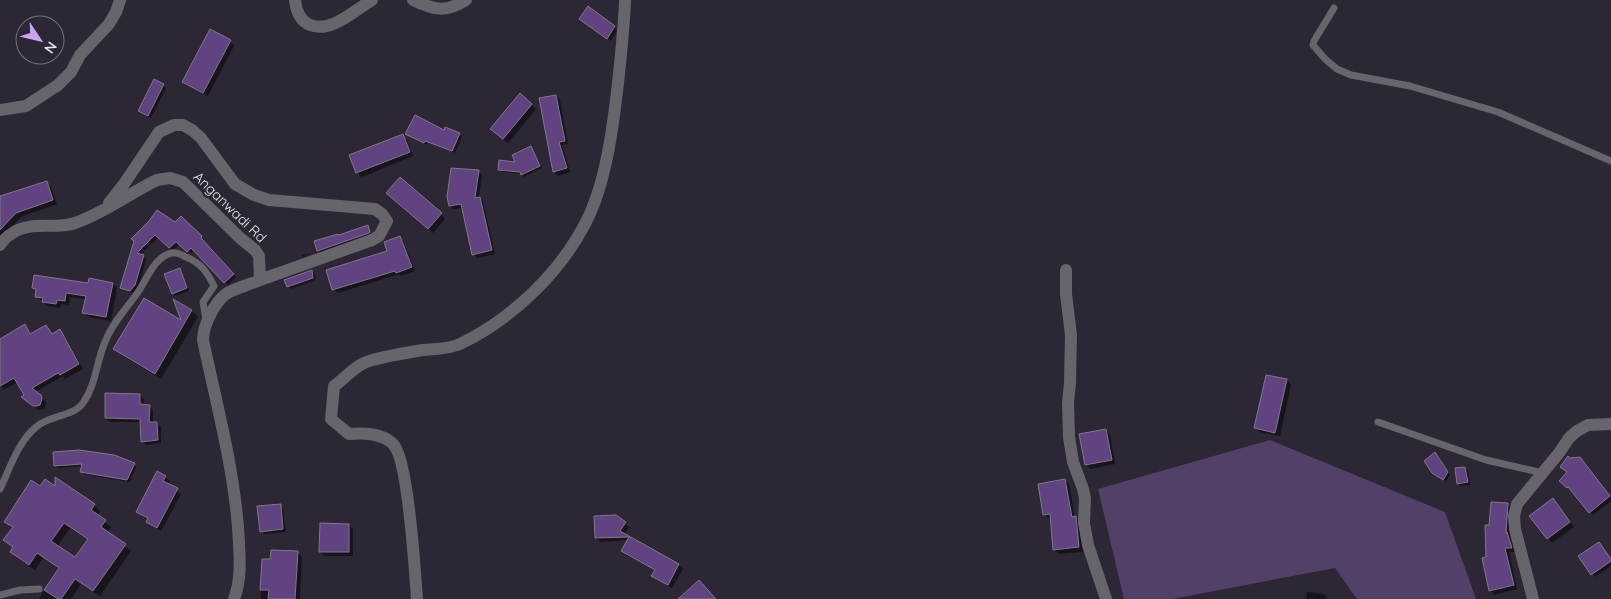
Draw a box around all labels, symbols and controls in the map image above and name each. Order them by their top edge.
north arrow [15,15,65,65]
text: N [40,38,61,57]
street label: Anganwadi Rd [190,168,270,246]

